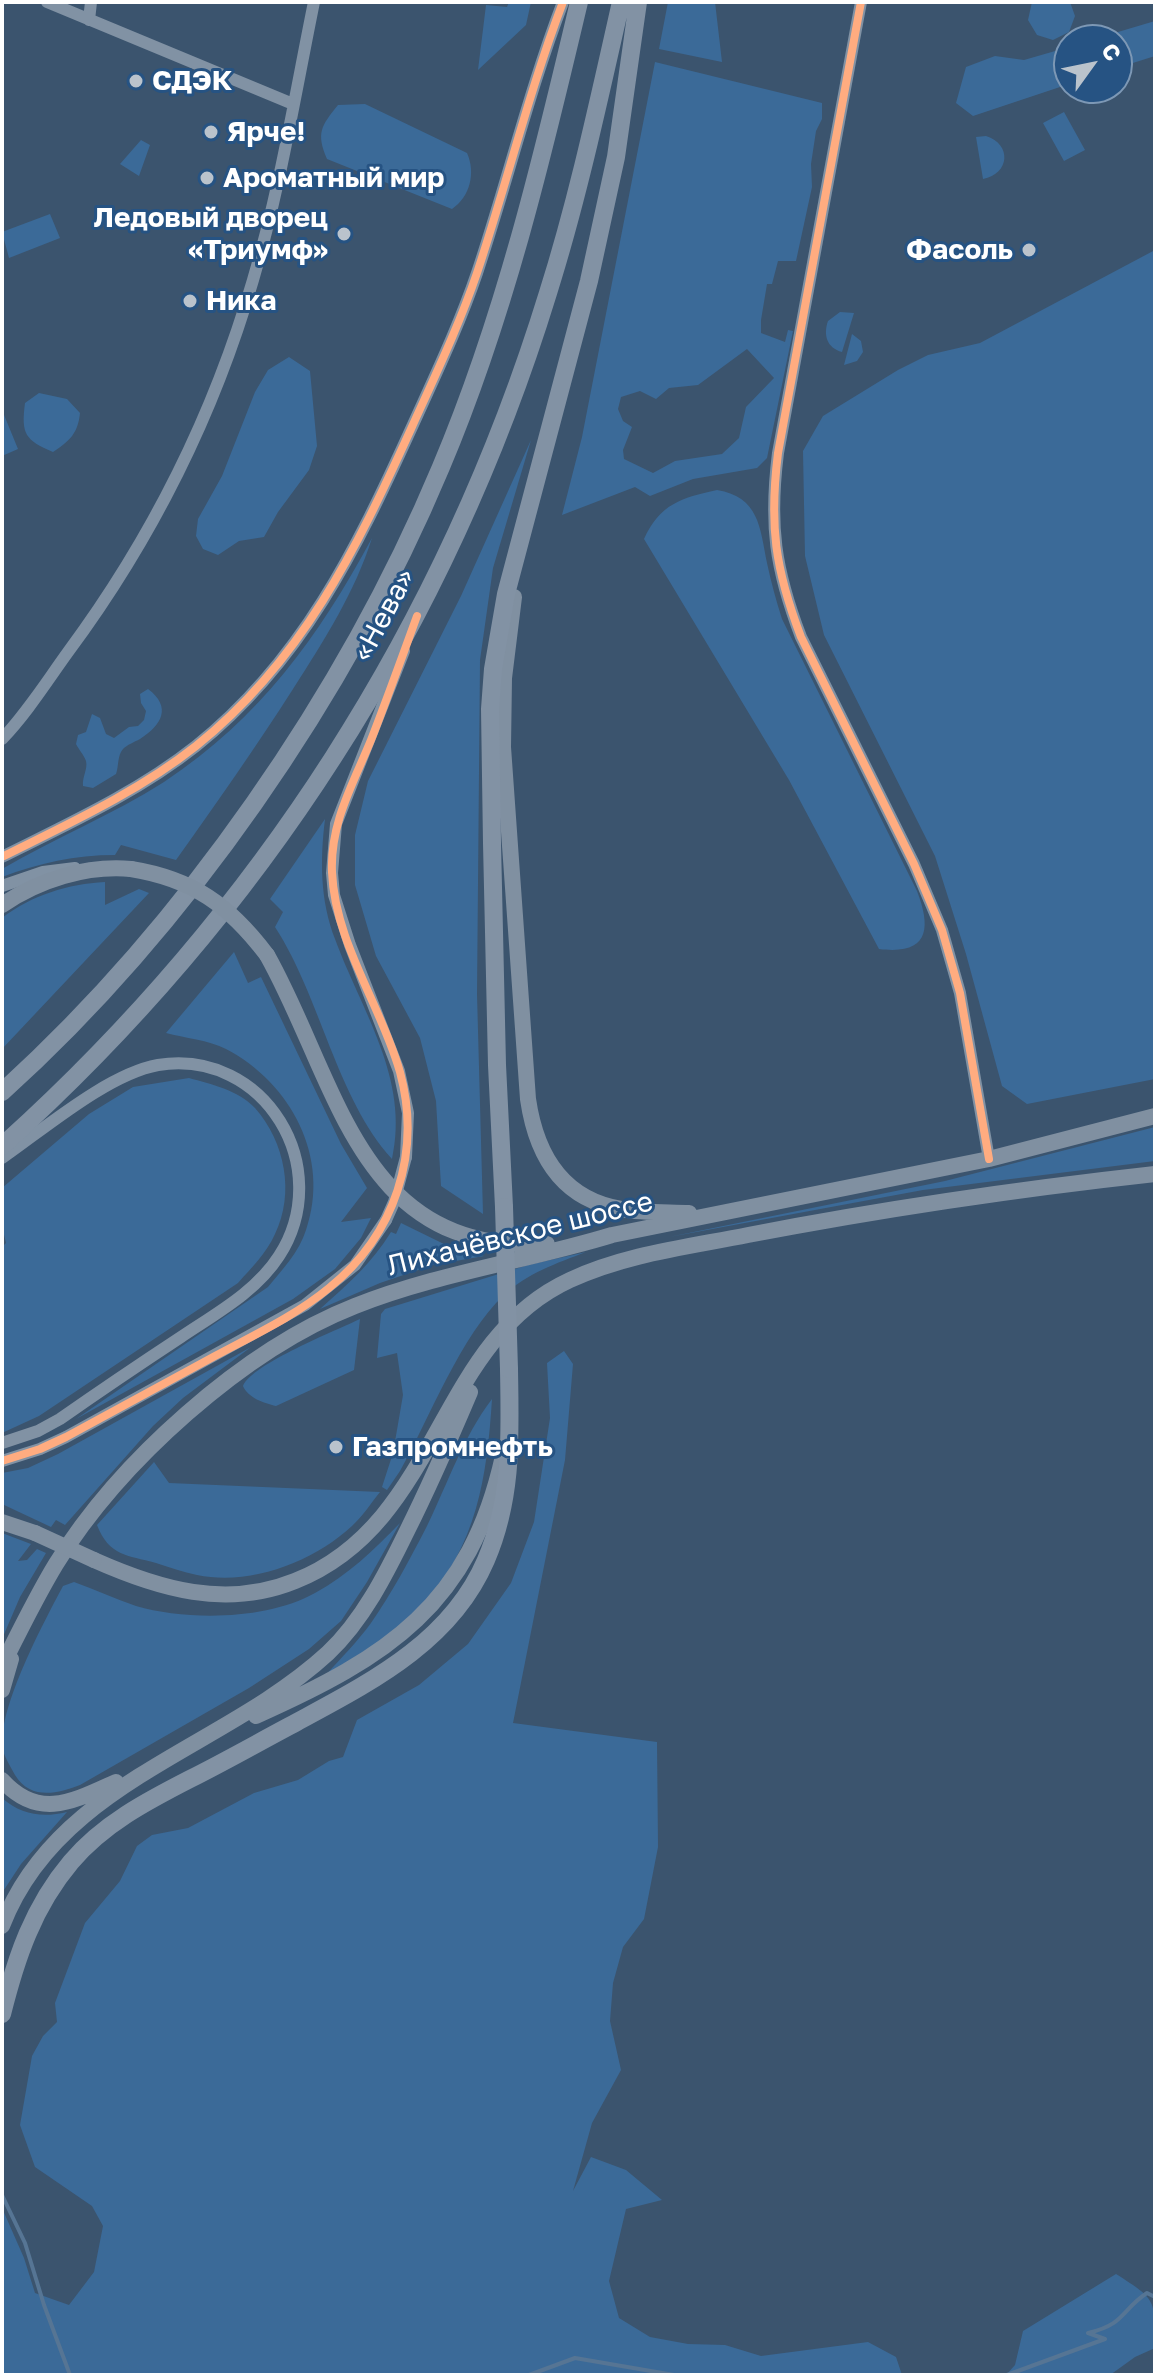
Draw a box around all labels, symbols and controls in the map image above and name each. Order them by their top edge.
north arrow [1053,24,1133,104]
text: С [1096,38,1127,66]
place label: СДЭК [152,64,232,98]
marker: СДЭК [127,72,145,90]
place label: Ярче! [227,115,305,149]
marker: Ярче! [202,123,220,141]
place label: Ароматный мир [223,161,444,195]
marker: Ароматный мир [198,169,216,187]
place label: Ледовый дворец «Триумф» [94,201,328,267]
marker: Ледовый дворец «Триумф» [335,225,353,243]
place label: Фасоль [906,233,1013,267]
marker: Фасоль [1020,241,1038,259]
place label: Ника [206,284,277,318]
marker: Ника [181,292,199,310]
street label: «Нева» [346,563,422,667]
street label: Лихачёвское шоссе [384,1185,656,1283]
place label: Газпромнефть [352,1430,553,1464]
marker: Газпромнефть [327,1438,345,1456]

